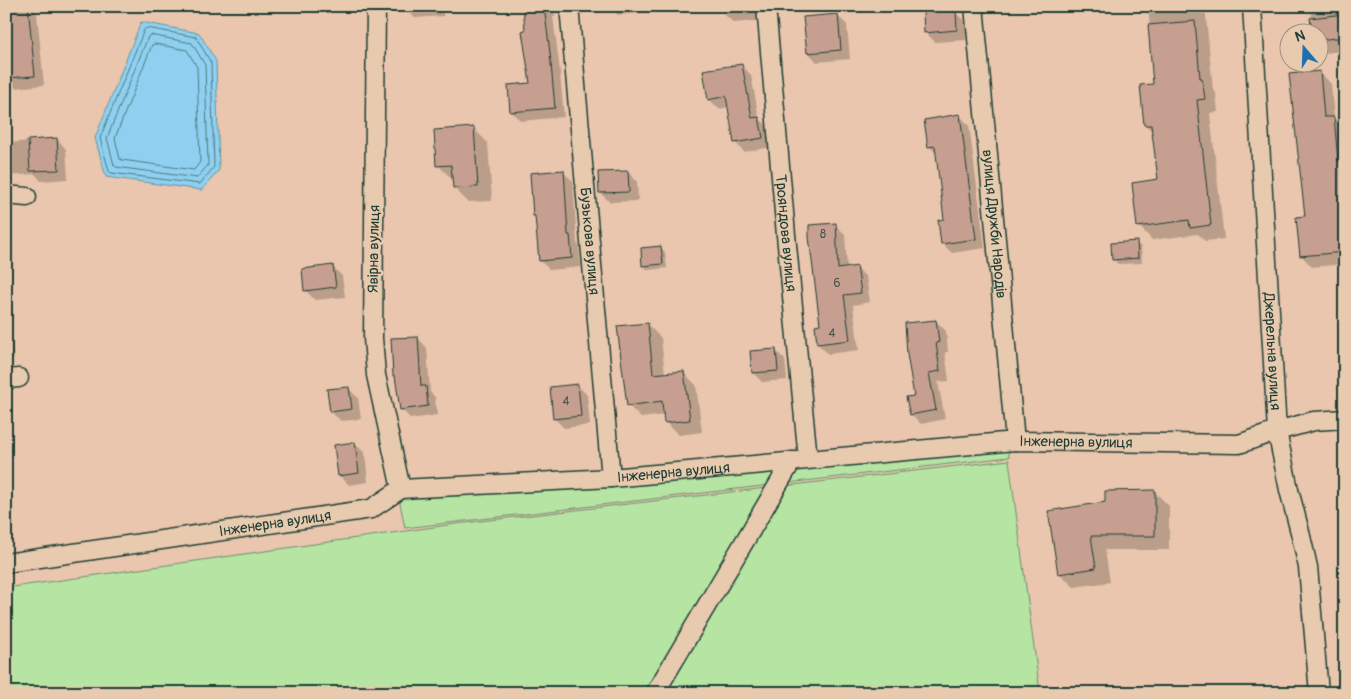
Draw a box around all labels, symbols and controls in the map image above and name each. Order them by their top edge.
north arrow [1278,22,1328,72]
text: N [1293,27,1307,46]
street label: вулиця Дружби Народів [978,149,1011,299]
street label: Трояндова вулиця [771,174,801,293]
street label: Бузькова вулиця [576,187,604,296]
street label: Явірна вулиця [364,205,384,293]
house number: 8 [820,227,826,242]
house number: 6 [834,276,841,291]
street label: Джерельна вулиця [1259,291,1285,411]
house number: 4 [829,326,836,341]
house number: 4 [563,394,570,409]
street label: Інженерна вулиця [1019,432,1133,452]
street label: Інженерна вулиця [616,458,731,487]
street label: Інженерна вулиця [218,506,333,541]

